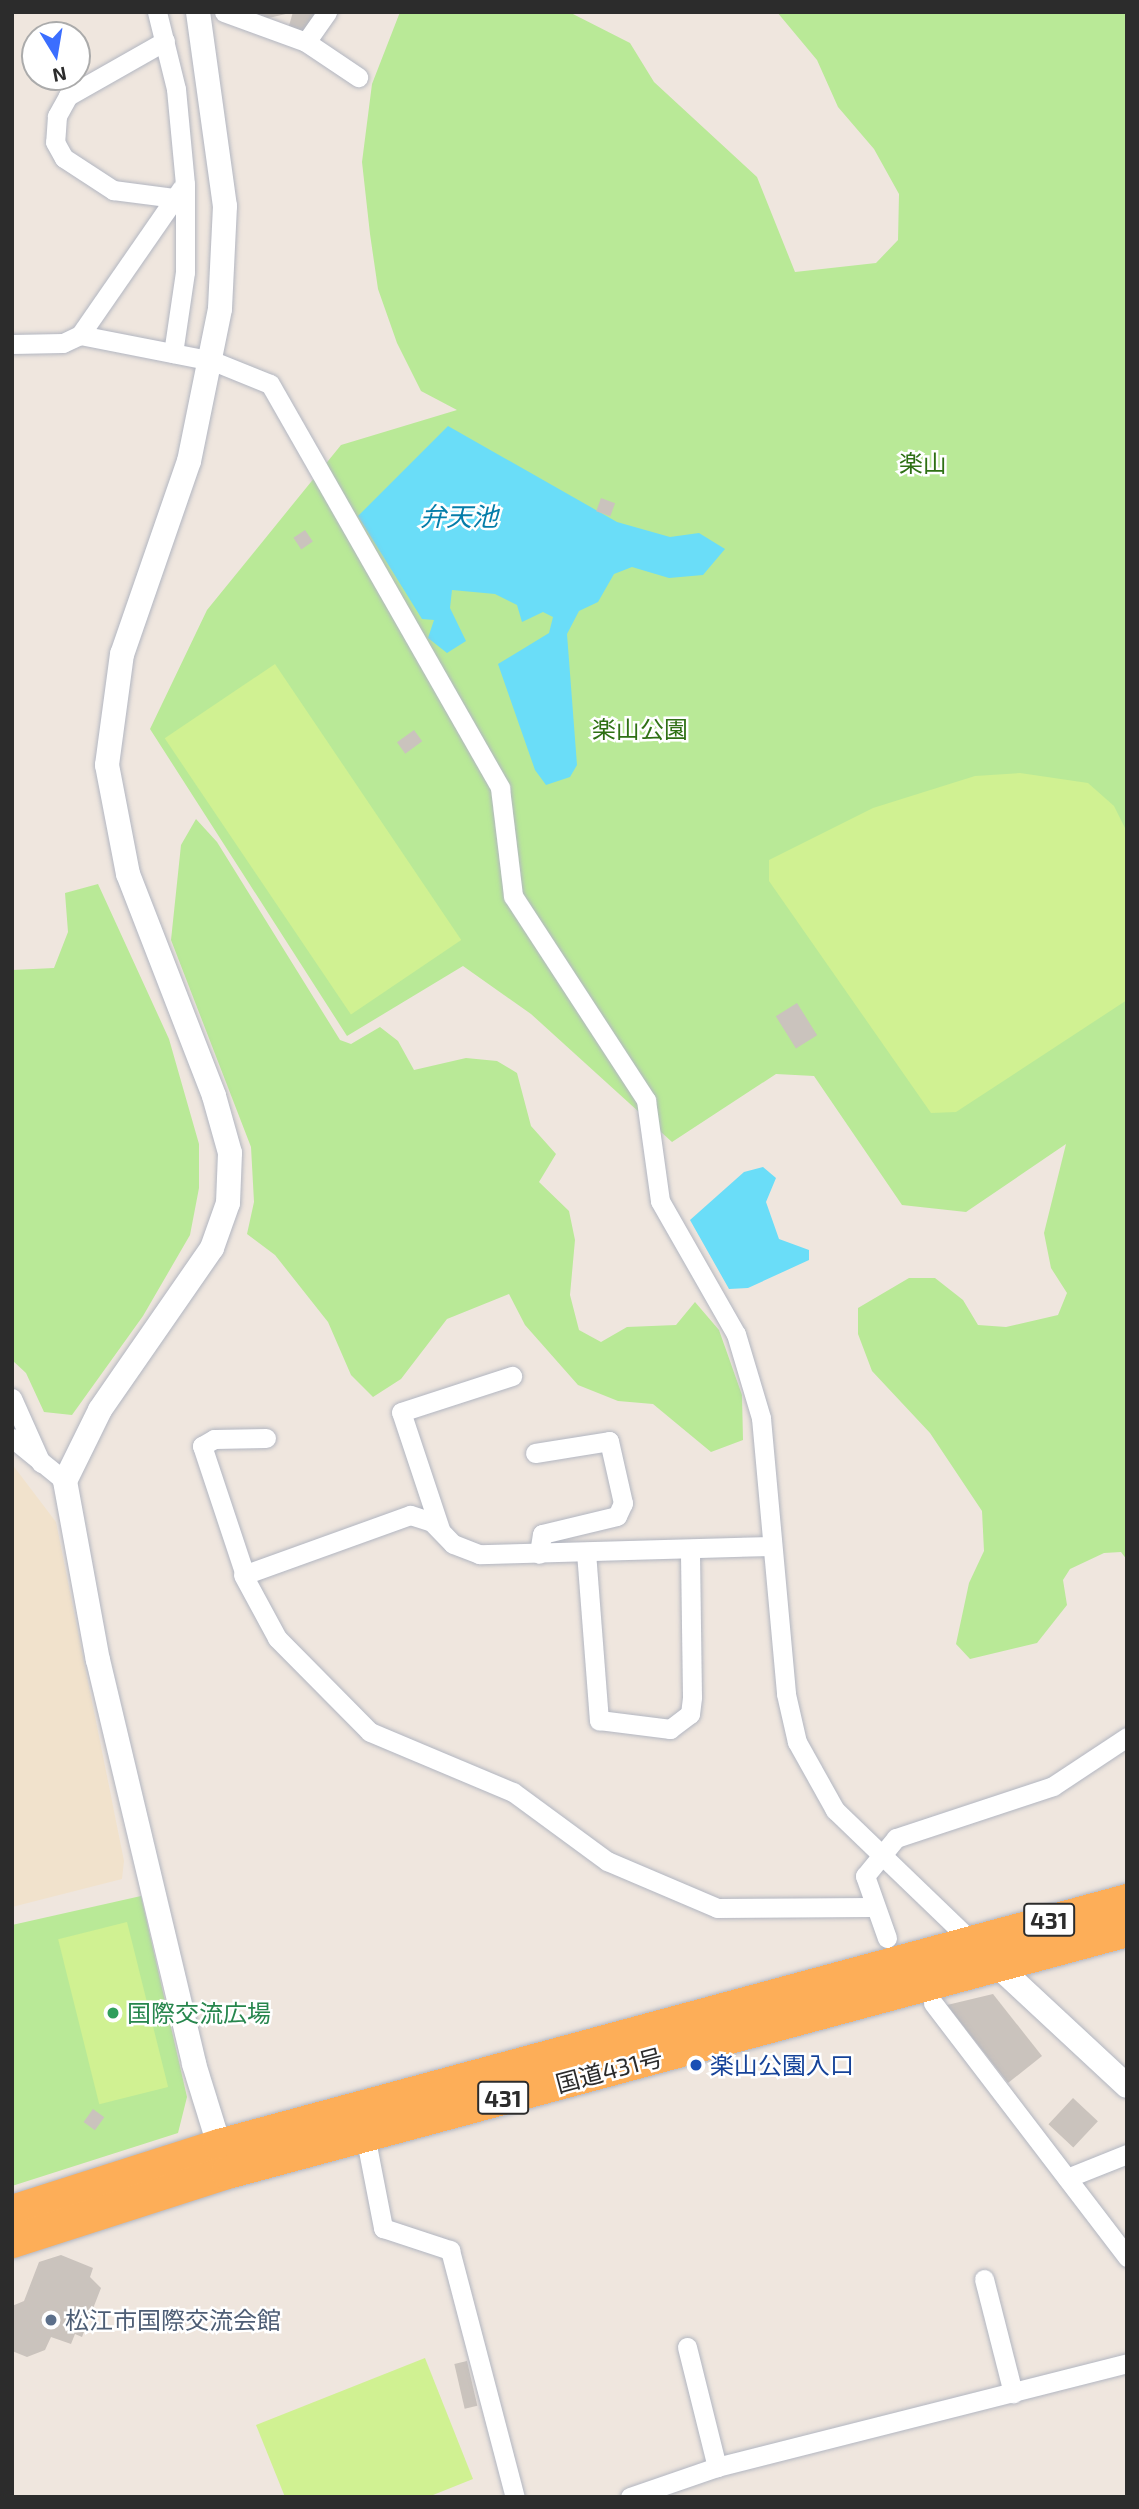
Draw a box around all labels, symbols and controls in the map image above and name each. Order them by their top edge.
north arrow [21,21,91,91]
text: N [51,63,69,88]
park label: 楽山 [899,449,947,477]
water label: 弁天池 [420,500,498,532]
park label: 楽山公園 [592,715,688,743]
road number: 431 [1023,1900,1075,1940]
place label: 国際交流広場 [127,1999,271,2027]
marker: 国際交流広場 [105,2005,121,2021]
street label: 国道431号 [552,2042,666,2098]
place label: 楽山公園入口 [710,2051,854,2079]
marker: 楽山公園入口 [688,2057,704,2073]
road number: 431 [477,2078,529,2118]
place label: 松江市国際交流会館 [65,2306,281,2334]
marker: 松江市国際交流会館 [43,2312,59,2328]

